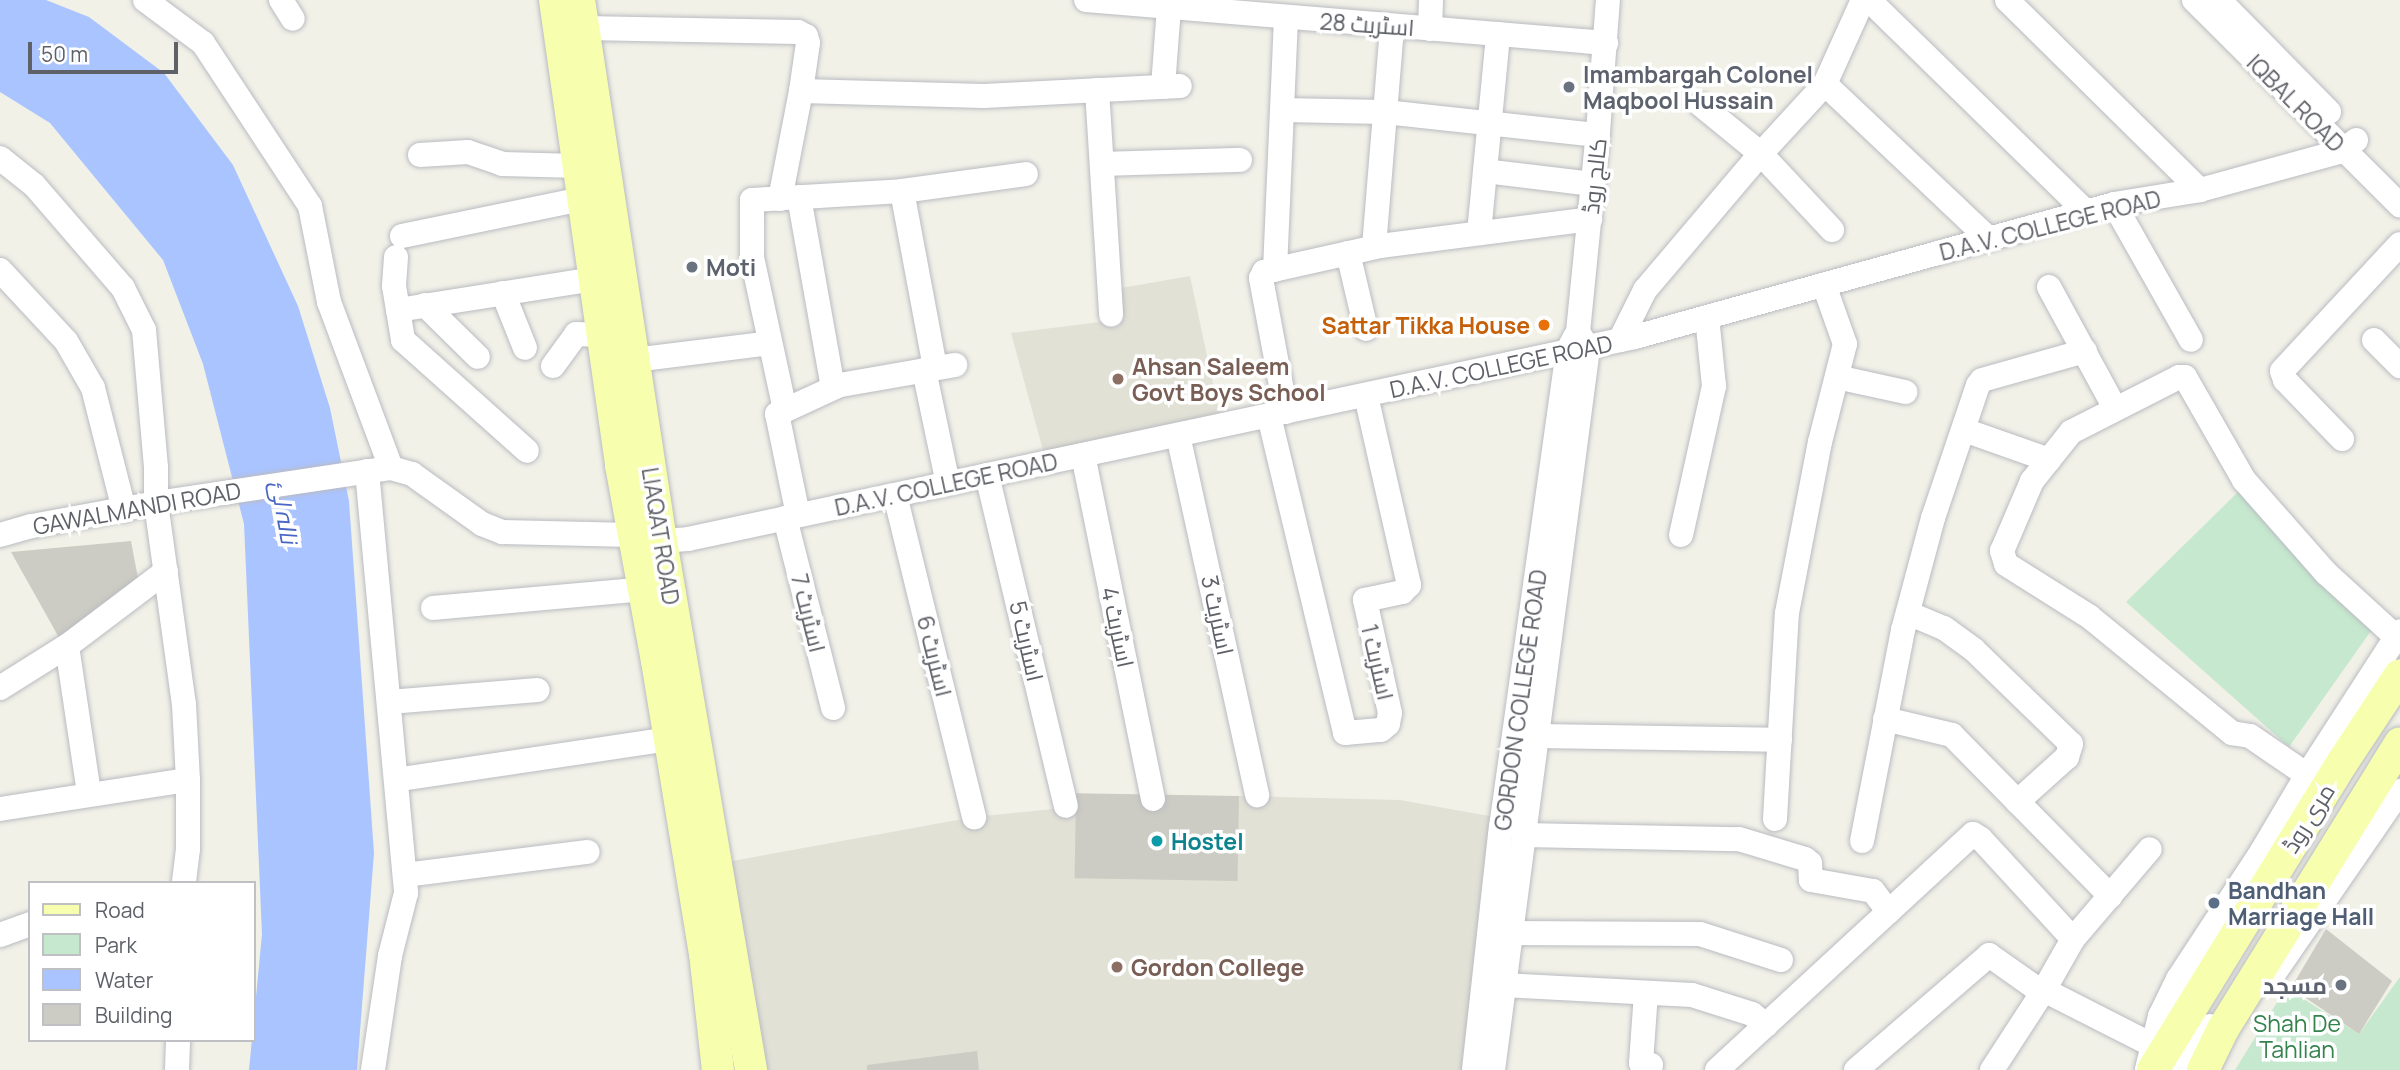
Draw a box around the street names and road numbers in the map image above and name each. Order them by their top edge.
street label: اسٹریٹ 28 [1319,7,1415,41]
street label: IQBAL ROAD [2241,48,2351,158]
street label: کالج روڈ [1576,137,1612,215]
street label: D.A.V. COLLEGE ROAD [1936,184,2164,266]
street label: D.A.V. COLLEGE ROAD [1387,329,1615,403]
street label: D.A.V. COLLEGE ROAD [832,447,1060,521]
street label: LIAQAT ROAD [636,465,686,607]
street label: GAWALMANDI ROAD [31,476,243,540]
street label: GORDON COLLEGE ROAD [1488,568,1552,832]
street label: اسٹریٹ 7 [786,571,832,655]
street label: اسٹریٹ 3 [1196,572,1240,658]
street label: اسٹریٹ 4 [1096,584,1140,670]
street label: اسٹریٹ 5 [1004,598,1050,684]
street label: اسٹریٹ 6 [912,613,958,699]
street label: اسٹریٹ 1 [1356,621,1400,703]
street label: مری روڈ [2276,778,2340,858]

